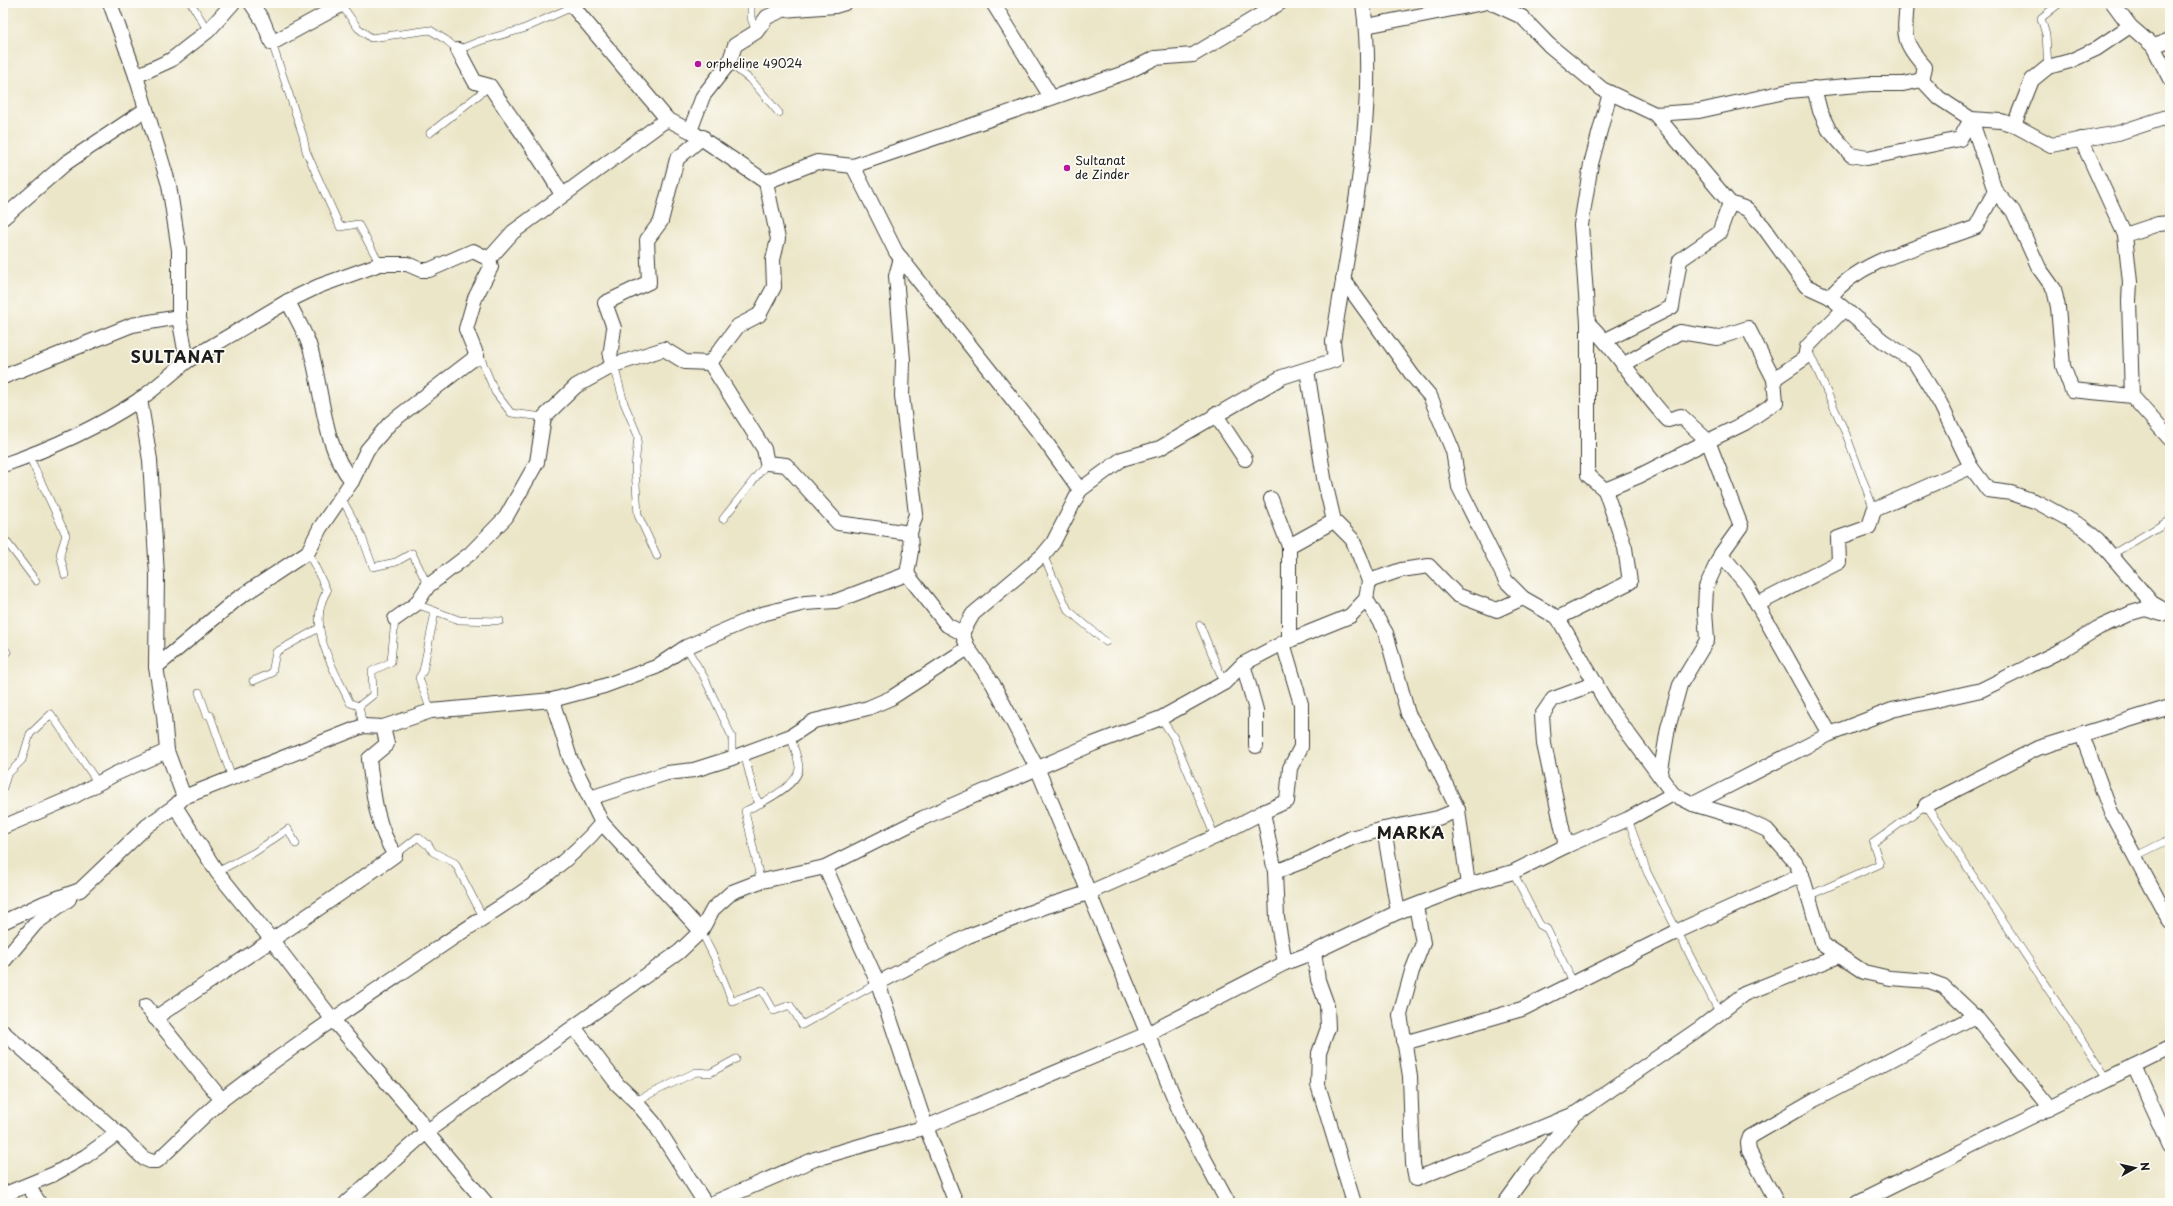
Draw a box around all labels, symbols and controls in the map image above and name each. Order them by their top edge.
place label: orpheline 49024 [706,54,802,72]
marker: orpheline 49024 [693,59,703,69]
place label: Sultanat de Zinder [1075,151,1130,183]
marker: Sultanat de Zinder [1062,163,1072,173]
district label: SULTANAT [131,344,225,368]
district label: MARKA [1377,820,1445,844]
north arrow [2115,1148,2155,1188]
text: N [2136,1161,2154,1172]

